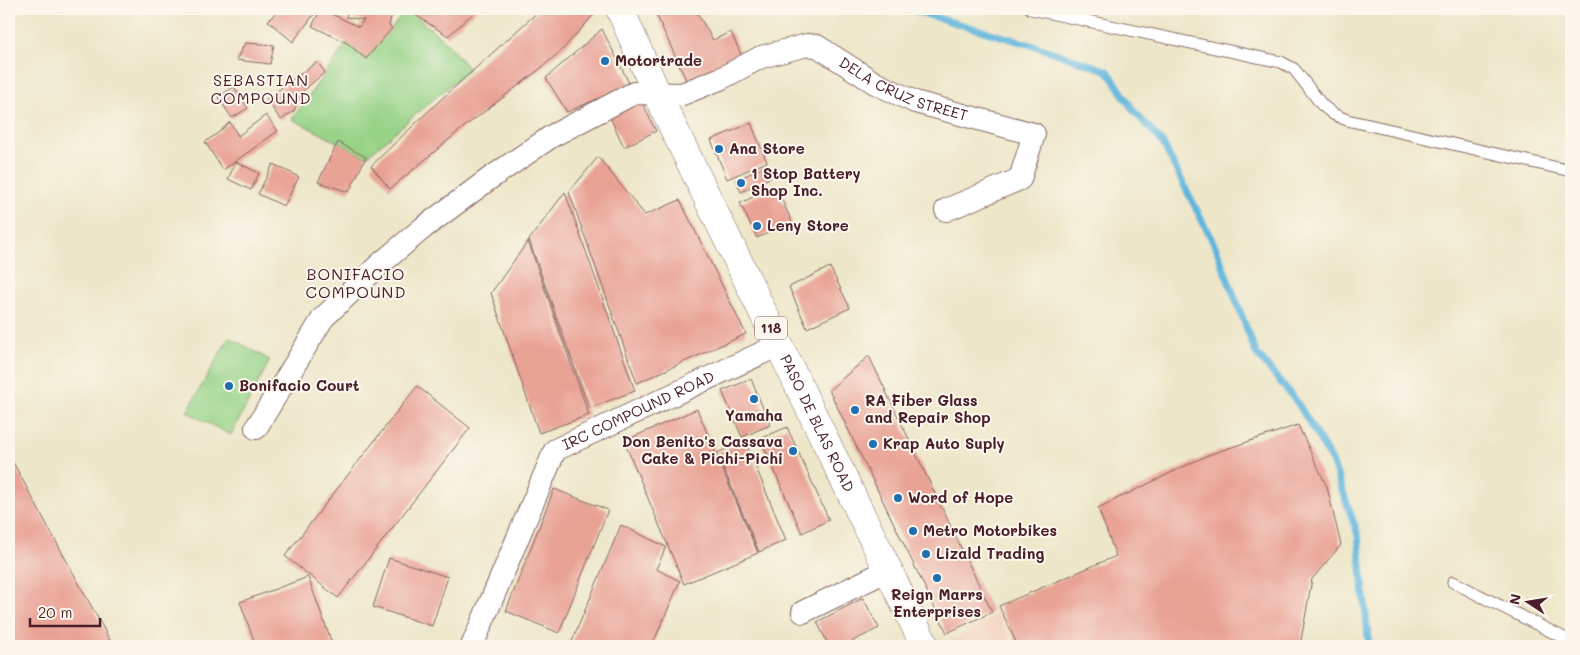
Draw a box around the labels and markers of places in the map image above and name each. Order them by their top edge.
place label: Motortrade [615,50,702,70]
marker: Motortrade [599,55,611,67]
place label: Ana Store [729,138,805,158]
marker: Ana Store [713,143,725,155]
place label: 1 Stop Battery Shop Inc. [751,163,861,200]
marker: 1 Stop Battery Shop Inc. [735,177,747,189]
place label: Leny Store [767,215,849,235]
marker: Leny Store [751,220,763,232]
place label: Bonifacio Court [239,375,360,395]
marker: Bonifacio Court [223,380,235,392]
place label: RA Fiber Glass and Repair Shop [865,390,991,427]
marker: Yamaha [748,393,760,405]
marker: RA Fiber Glass and Repair Shop [849,404,861,416]
place label: Yamaha [725,405,783,425]
place label: Don Benito's Cassava Cake & Pichi-Pichi [622,431,783,468]
place label: Krap Auto Suply [883,433,1005,453]
marker: Krap Auto Suply [867,438,879,450]
marker: Don Benito's Cassava Cake & Pichi-Pichi [787,445,799,457]
place label: Word of Hope [908,487,1013,507]
marker: Word of Hope [892,492,904,504]
place label: Metro Motorbikes [923,520,1057,540]
marker: Metro Motorbikes [907,525,919,537]
place label: Lizald Trading [936,543,1044,563]
marker: Lizald Trading [920,548,932,560]
marker: Reign Marrs Enterprises [931,572,943,584]
place label: Reign Marrs Enterprises [891,584,983,621]

